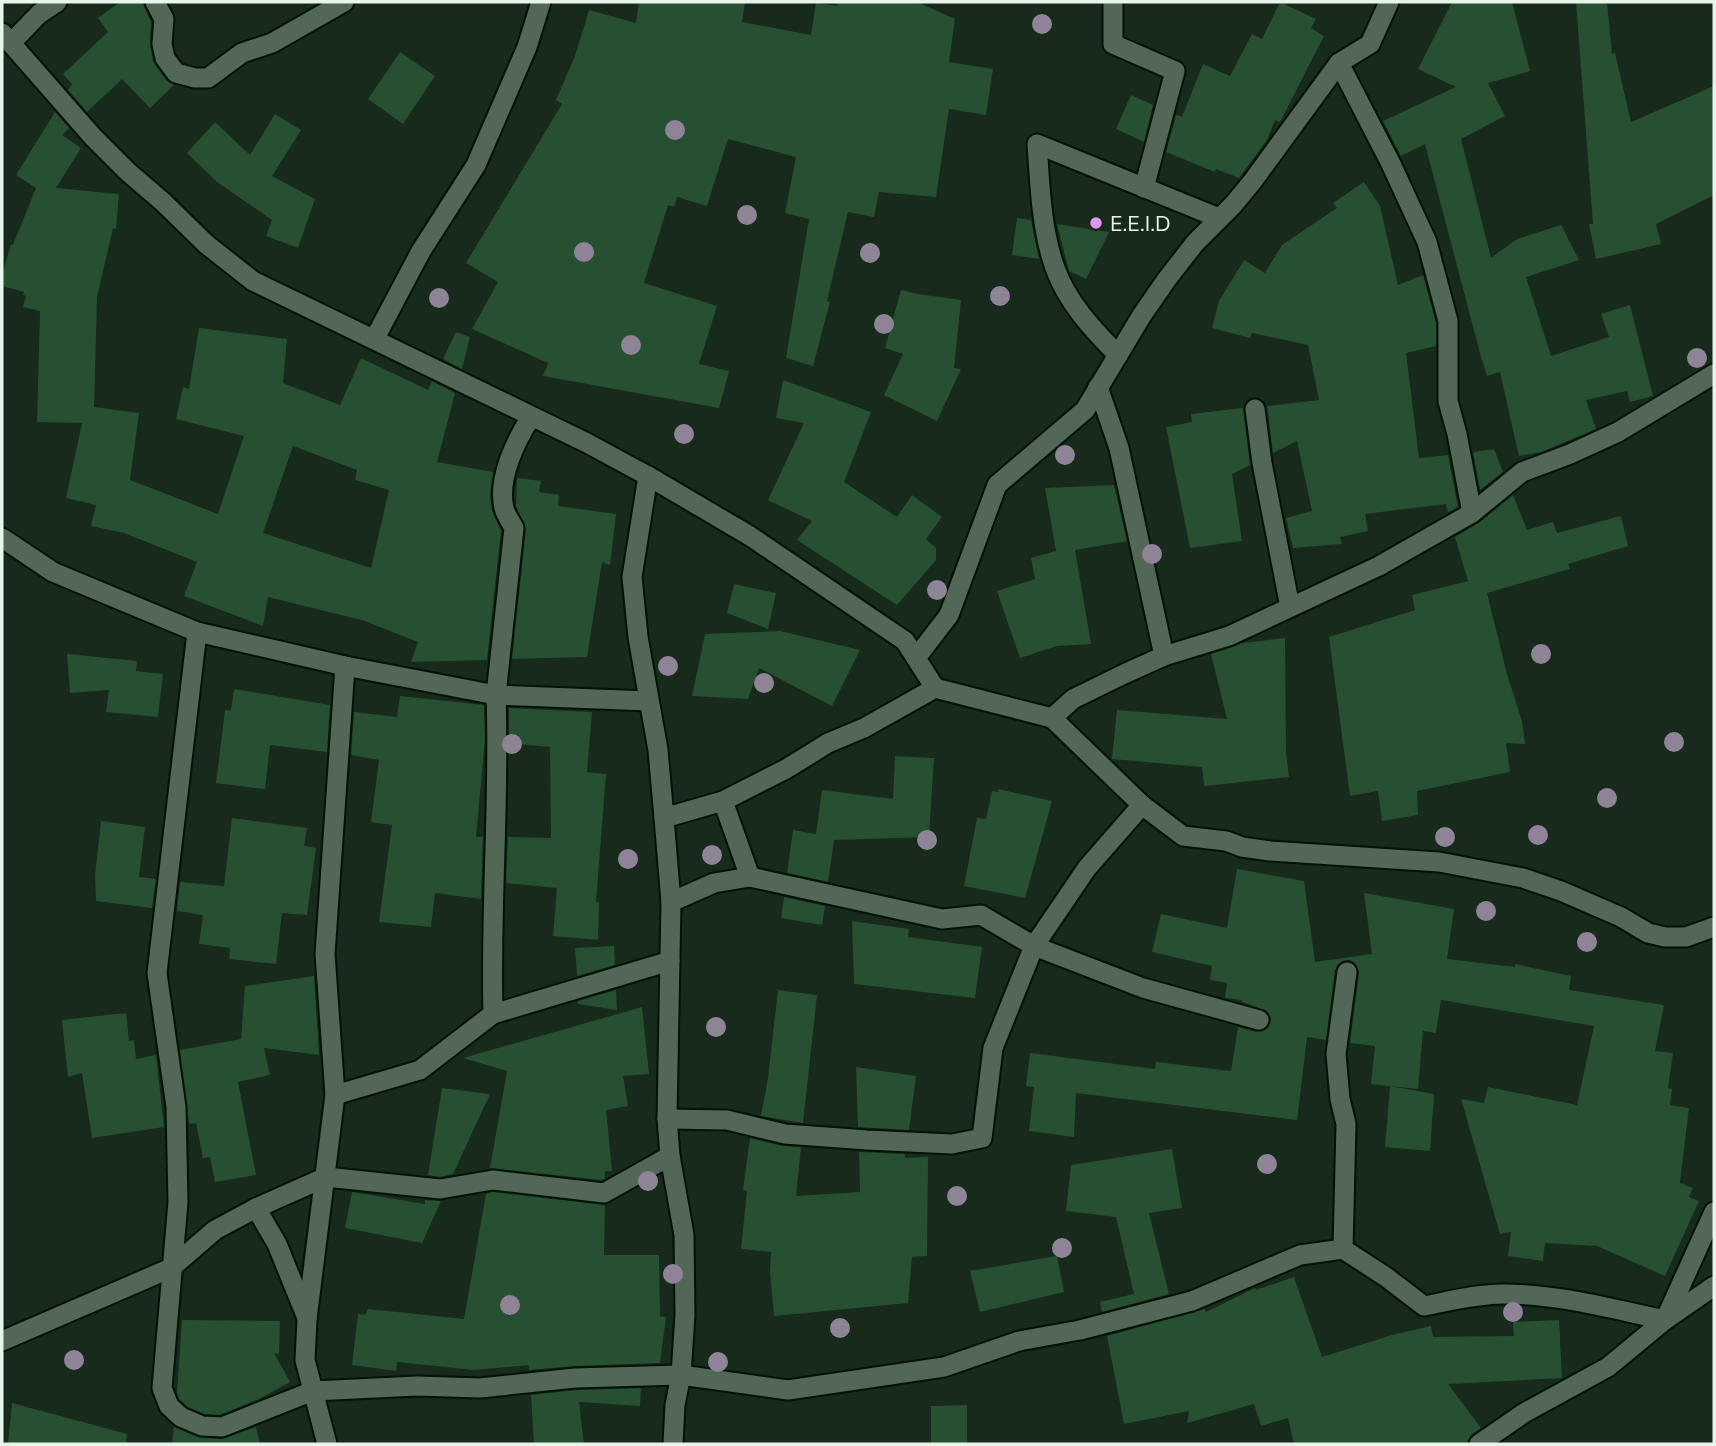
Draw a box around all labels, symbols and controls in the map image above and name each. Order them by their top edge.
place label: E.E.I.D [1110,210,1171,236]
marker: E.E.I.D [1088,215,1104,231]

